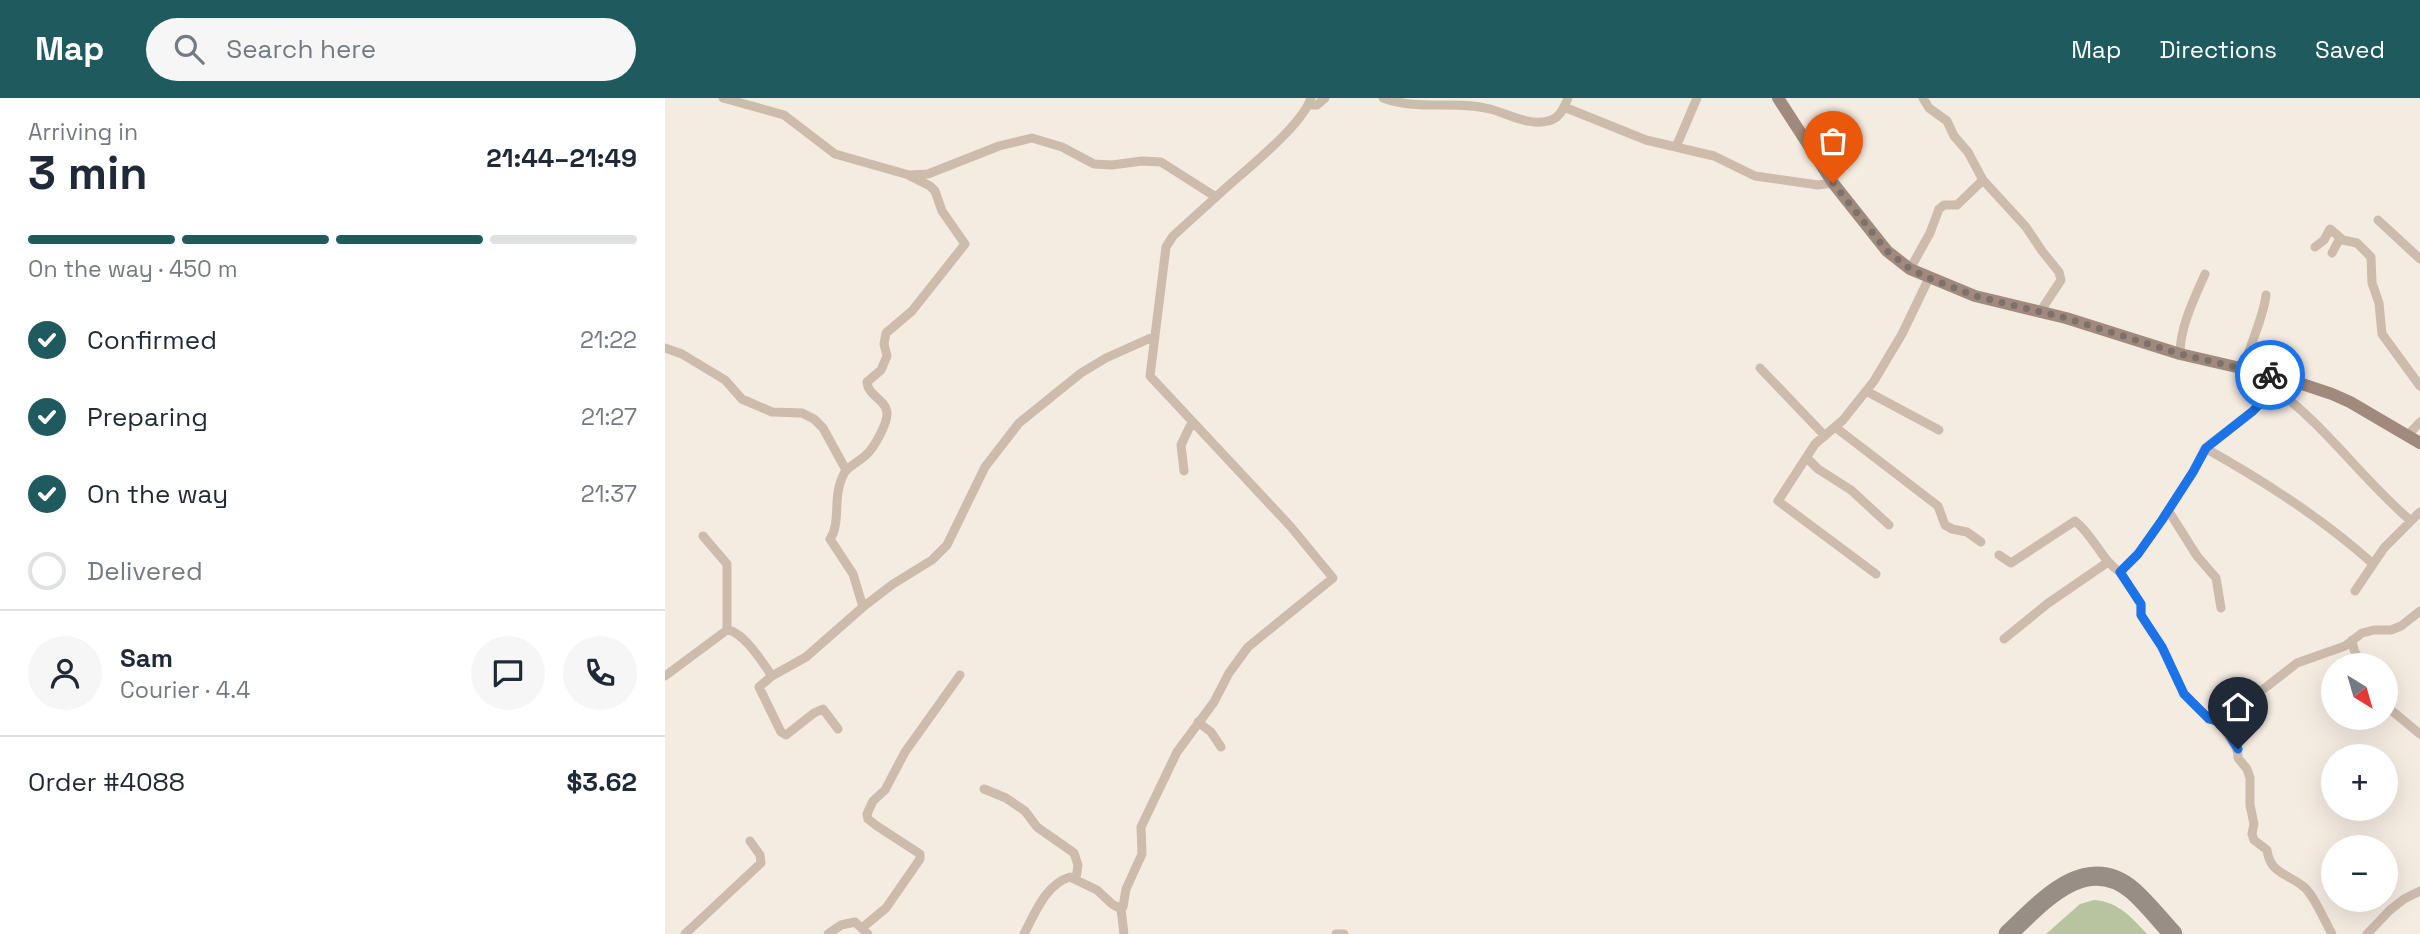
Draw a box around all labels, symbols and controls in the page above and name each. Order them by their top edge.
search box [146,18,636,81]
text: Map [35,28,104,70]
icon: search [170,30,208,68]
text: Search here [226,32,376,66]
text: Map [2071,34,2121,65]
text: Directions [2159,34,2277,65]
text: Saved [2315,34,2385,65]
pin [1803,111,1863,183]
text: Arriving in [28,117,138,147]
icon: bag [1814,122,1852,160]
text: 21:44–21:49 [486,141,637,175]
text: 3 min [28,144,148,202]
text: On the way · 450 m [28,254,238,284]
icon: check [28,321,66,359]
text: Confirmed [87,323,217,357]
text: 21:22 [580,325,637,355]
courier [2235,340,2305,410]
icon: bike [2251,356,2289,394]
icon: check [28,398,66,436]
text: Preparing [87,400,208,434]
text: 21:27 [581,402,637,432]
icon: check [28,475,66,513]
text: On the way [87,477,228,511]
text: 21:37 [581,479,637,509]
text: Delivered [87,554,203,588]
button: person [28,636,102,710]
button: chat [471,636,545,710]
button: phone [563,636,637,710]
text: Sam [120,641,173,675]
north arrow [2321,653,2397,730]
map controls [2321,653,2398,912]
text: Courier · 4.4 [120,675,250,705]
pin [2208,677,2268,749]
icon: home [2219,688,2257,726]
button: + [2321,744,2398,821]
text: Order #4088 [28,765,185,799]
text: $3.62 [567,765,637,799]
button: − [2321,835,2398,912]

